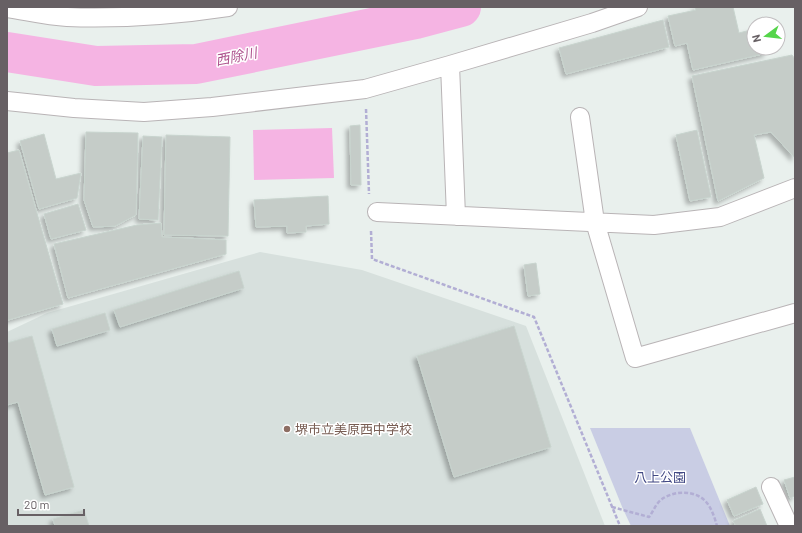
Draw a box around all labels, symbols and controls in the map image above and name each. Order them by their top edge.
north arrow [746,16,786,56]
text: N [749,33,763,44]
water label: 西除川 [214,43,260,68]
place label: 堺市立美原西中学校 [295,421,412,437]
marker: 堺市立美原西中学校 [282,424,292,434]
park label: 八上公園 [634,469,686,485]
scale bar [18,491,84,517]
text: 20 m [24,497,50,511]

